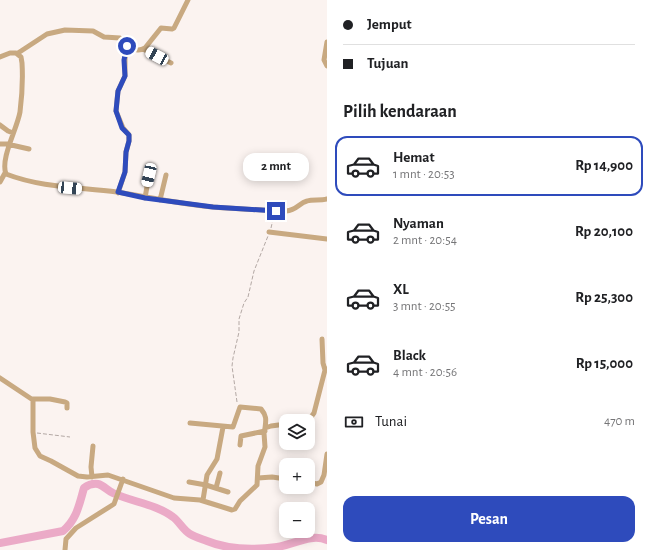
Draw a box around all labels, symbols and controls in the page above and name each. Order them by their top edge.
text: Jemput [367,17,412,32]
route start [118,37,136,55]
car [144,45,170,67]
text: Tujuan [367,56,409,71]
text: Pilih kendaraan [343,103,457,121]
icon: car [345,148,381,184]
text: Hemat [393,150,435,165]
callout: 2 mnt [243,153,309,181]
text: Rp 14,900 [575,158,633,173]
text: 2 mnt [261,160,291,173]
car [140,162,158,188]
text: 1 mnt · 20:53 [393,168,455,181]
car [58,181,82,195]
route end [267,202,285,220]
icon: car [345,214,381,250]
text: Nyaman [393,216,444,231]
text: Rp 20,100 [575,224,633,239]
text: 2 mnt · 20:54 [393,234,457,247]
icon: car [345,280,381,316]
text: XL [393,282,409,297]
text: Rp 25,300 [575,290,633,305]
text: 3 mnt · 20:55 [393,300,456,313]
icon: car [345,346,381,382]
text: Black [393,348,426,363]
text: Rp 15,000 [576,356,633,371]
text: 4 mnt · 20:56 [393,366,457,379]
icon: cash [343,411,365,433]
map controls [279,414,315,538]
button: layers [279,414,315,450]
text: Tunai [375,414,407,429]
text: 470 m [604,415,635,428]
button: + [279,458,315,494]
button: Pesan [343,496,635,542]
button: − [279,502,315,538]

